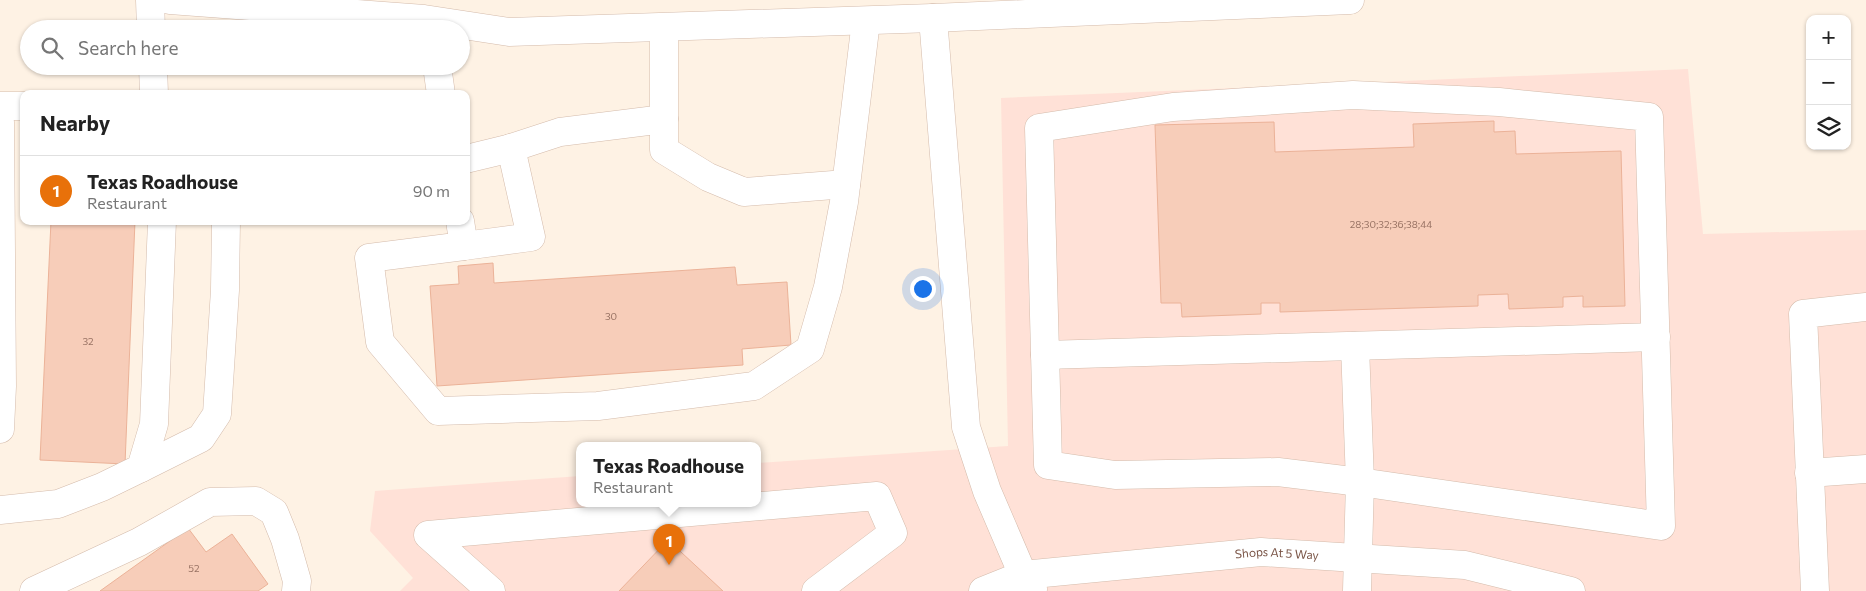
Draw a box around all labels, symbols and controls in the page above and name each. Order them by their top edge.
map controls [1806,15,1851,150]
button: + [1806,15,1851,60]
search box [20,20,470,75]
icon: search [38,34,66,62]
text: Search here [78,36,178,59]
button: − [1806,60,1851,105]
button: layers [1806,105,1851,150]
text: Nearby [40,110,110,135]
text: Texas Roadhouse [87,170,238,193]
text: 1 [52,181,60,200]
text: 90 m [413,181,450,200]
text: Restaurant [87,193,167,212]
house number: 28;30;32;36;38;44 [1350,218,1432,230]
your location [910,276,936,302]
house number: 30 [605,310,617,322]
house number: 32 [82,335,94,347]
popup [576,442,761,507]
text: Texas Roadhouse [593,454,744,477]
text: Restaurant [593,477,673,496]
pin: 1 [653,524,685,565]
street label: Shops At 5 Way [1234,544,1319,562]
house number: 52 [188,562,200,574]

